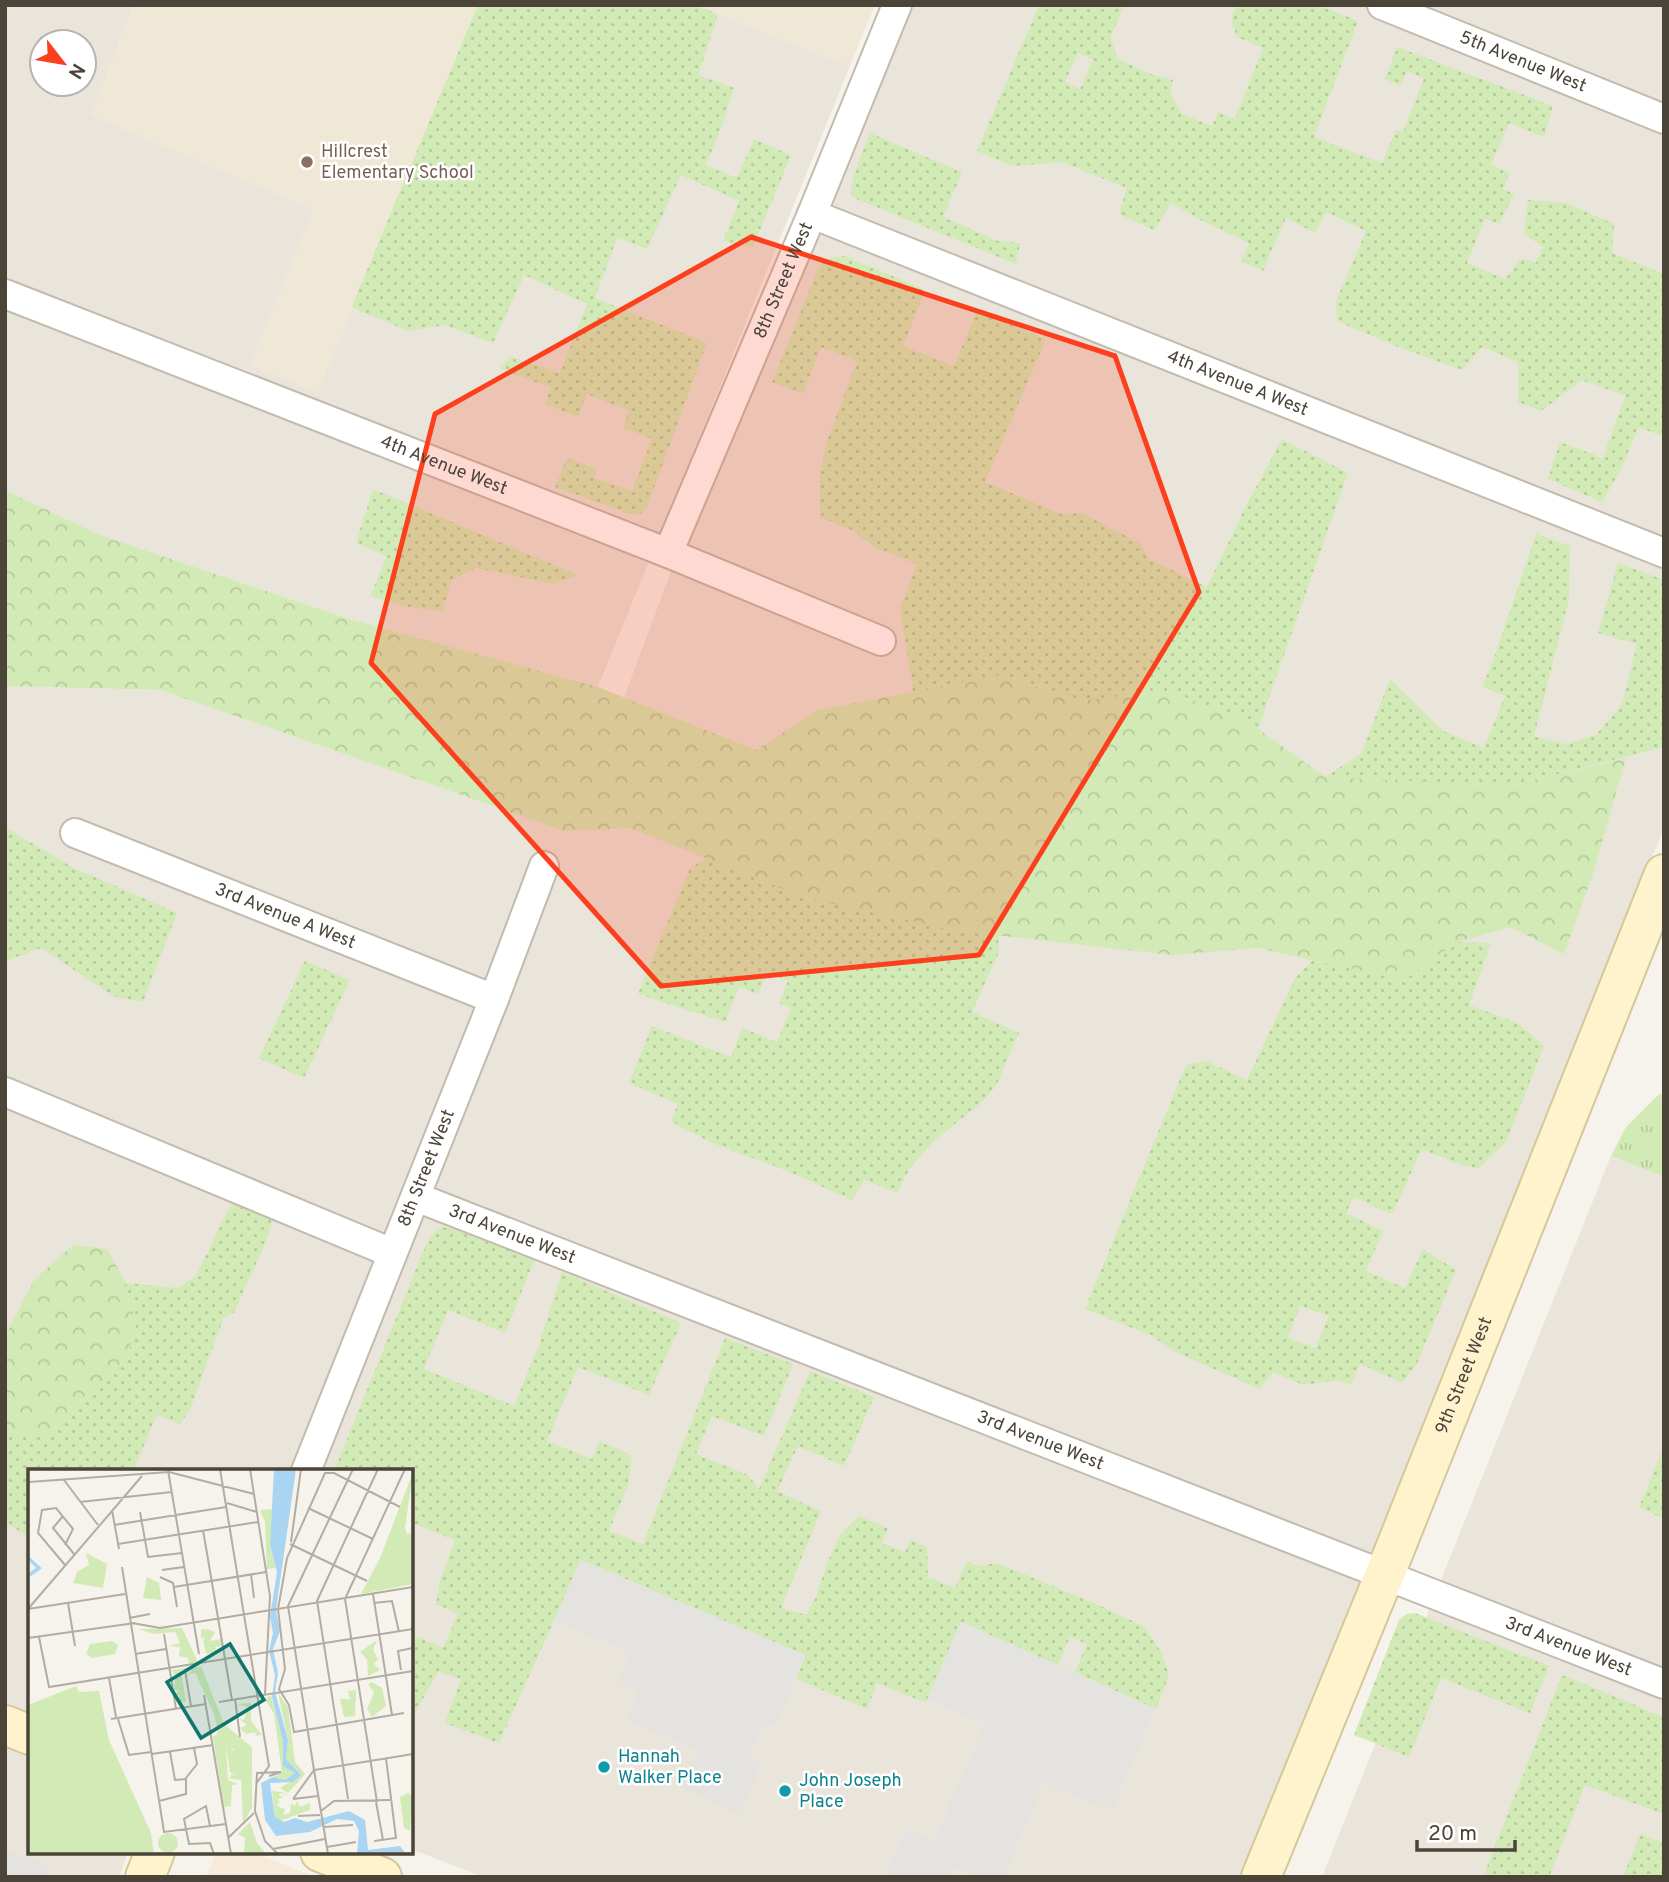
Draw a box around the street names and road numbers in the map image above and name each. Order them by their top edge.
street label: 5th Avenue West [1456,26,1590,98]
street label: 8th Street West [749,219,819,342]
street label: 4th Avenue A West [1164,345,1311,422]
street label: 4th Avenue West [377,430,511,501]
street label: 3rd Avenue A West [211,878,359,954]
street label: 8th Street West [393,1106,460,1230]
street label: 3rd Avenue West [445,1199,579,1270]
street label: 9th Street West [1430,1314,1498,1438]
street label: 3rd Avenue West [973,1405,1107,1476]
street label: 3rd Avenue West [1502,1612,1635,1682]

